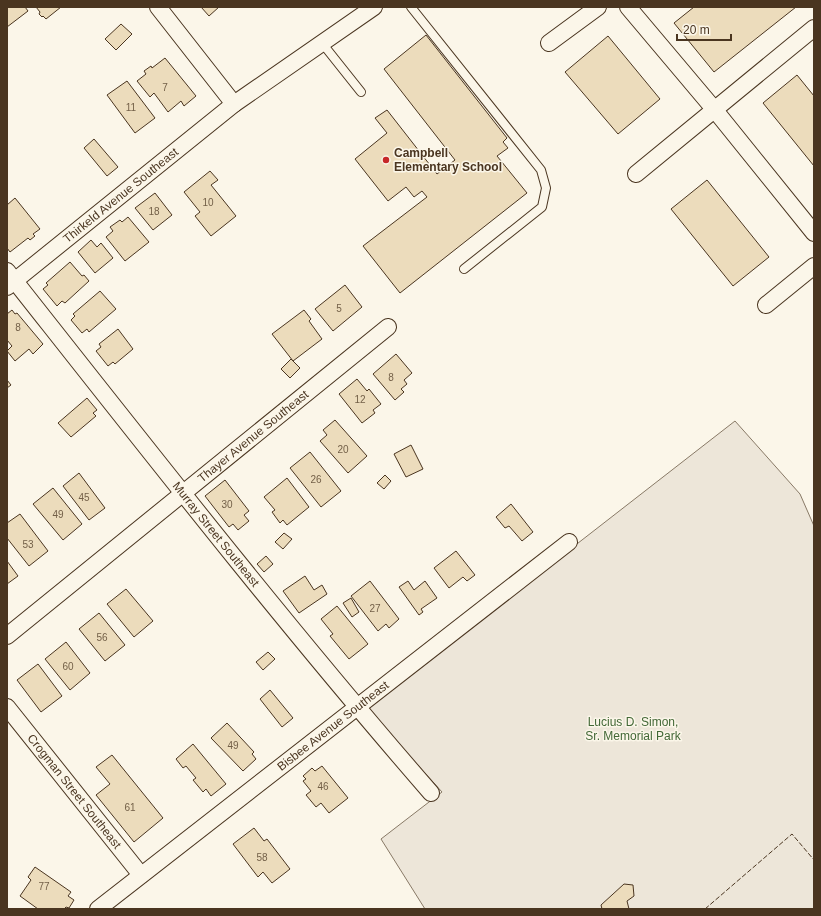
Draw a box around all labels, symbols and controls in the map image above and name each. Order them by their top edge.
scale bar [677,16,731,42]
text: 20 m [683,23,710,37]
house number: 7 [162,82,168,93]
house number: 11 [126,102,137,113]
street label: Thirkeld Avenue Southeast [60,144,181,246]
place label: Campbell Elementary School [394,146,502,174]
marker: Campbell Elementary School [381,155,391,165]
house number: 10 [202,197,214,208]
house number: 18 [148,206,160,217]
house number: 5 [336,303,342,314]
house number: 8 [15,322,21,333]
house number: 8 [388,372,394,383]
street label: Thayer Avenue Southeast [195,387,312,485]
house number: 12 [354,394,366,405]
house number: 20 [337,444,349,455]
house number: 26 [310,474,322,485]
street label: Murray Street Southeast [170,479,263,590]
house number: 45 [78,492,90,503]
house number: 30 [221,499,233,510]
house number: 49 [52,509,64,520]
house number: 53 [22,539,34,550]
house number: 27 [369,603,381,614]
house number: 56 [96,632,108,643]
house number: 60 [62,661,74,672]
street label: Bisbee Avenue Southeast [275,678,392,774]
park label: Lucius D. Simon, Sr. Memorial Park [585,715,682,743]
street label: Crogman Street Southeast [24,731,125,852]
house number: 49 [227,740,239,751]
house number: 46 [317,781,329,792]
house number: 61 [124,802,136,813]
house number: 58 [256,852,268,863]
house number: 77 [38,881,50,892]

